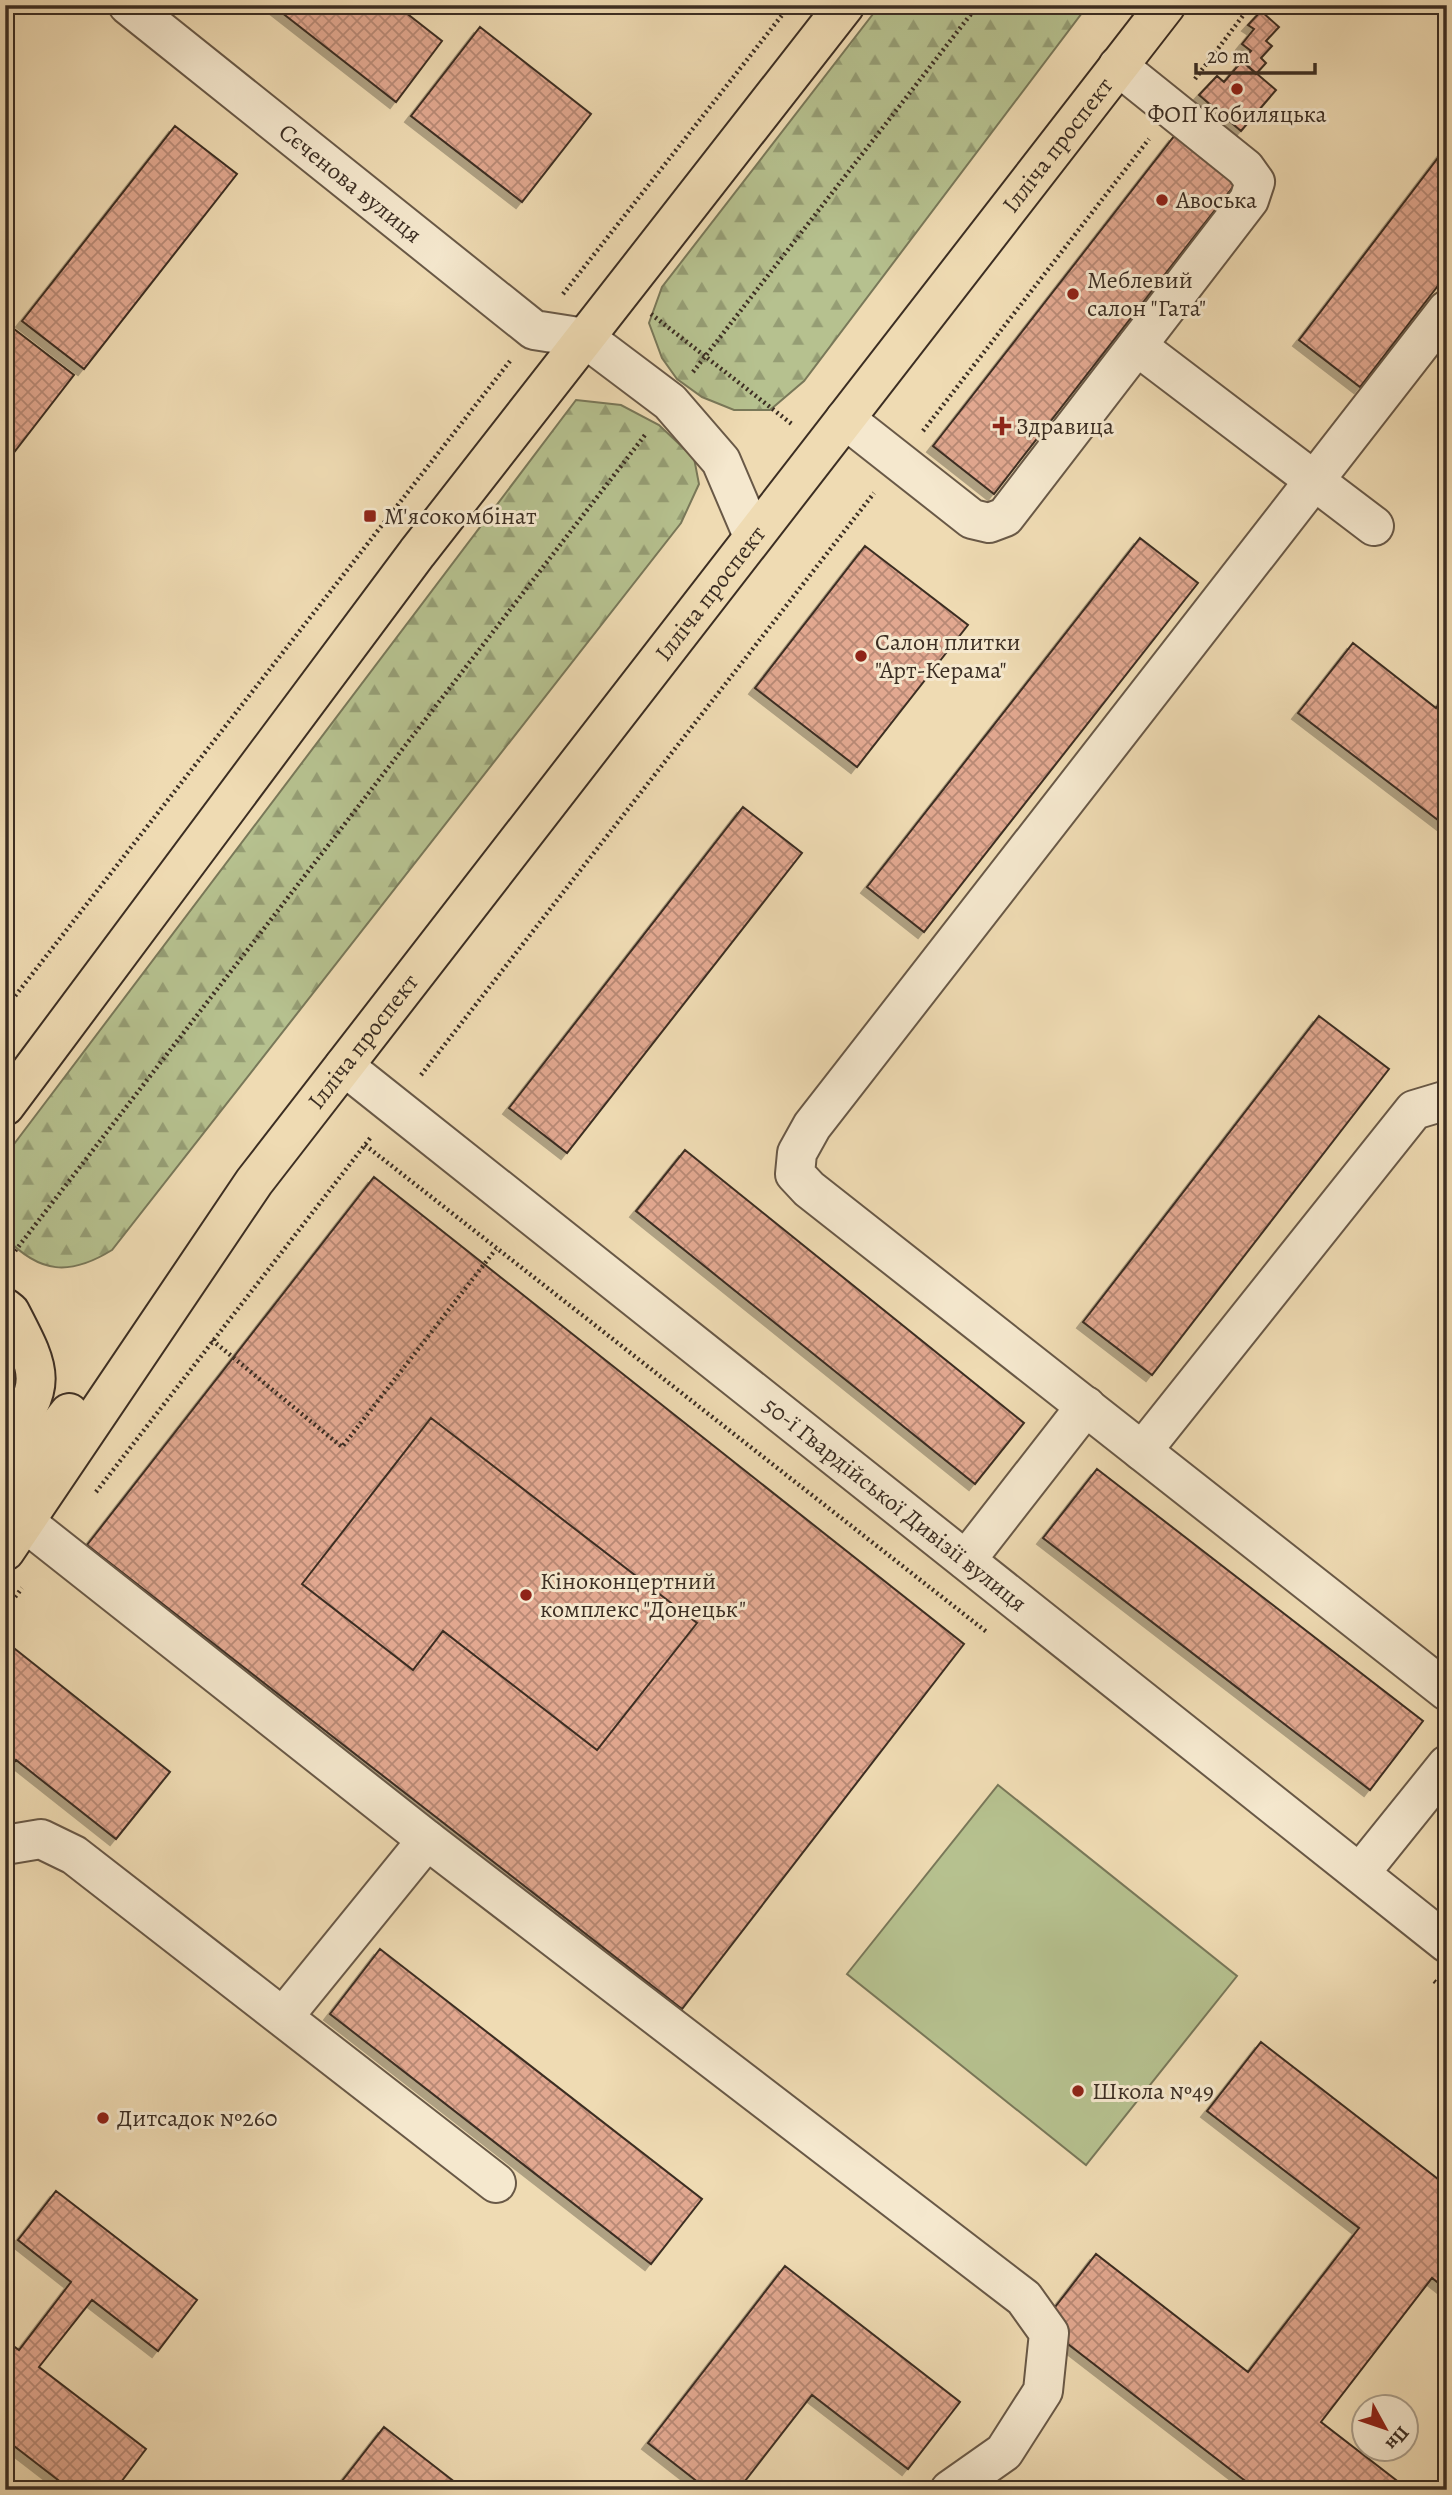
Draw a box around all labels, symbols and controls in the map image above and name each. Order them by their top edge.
scale bar [1196,32,1316,76]
text: 20 m [1207,42,1250,70]
street label: Ілліча проспект [995,70,1120,219]
marker: ФОП Кобиляцька [1229,81,1245,97]
place label: ФОП Кобиляцька [1147,98,1327,130]
street label: Сєченова вулиця [272,116,429,250]
place label: Авоська [1175,184,1257,216]
marker: Авоська [1154,192,1170,208]
place label: Меблевий салон "Гата" [1087,264,1206,324]
marker: Меблевий салон "Гата" [1065,286,1081,302]
place label: Здравица [1016,410,1114,442]
marker: Здравица [994,418,1010,434]
place label: М'ясокомбінат [384,500,537,532]
marker: М'ясокомбінат [362,508,378,524]
street label: Ілліча проспект [648,519,773,668]
place label: Салон плитки "Арт-Керама" [875,626,1021,686]
marker: Салон плитки "Арт-Керама" [853,648,869,664]
street label: Ілліча проспект [300,967,426,1116]
street label: 50-ї Гвардійської Дивізії вулиця [757,1389,1034,1619]
place label: Кіноконцертний комплекс "Донецьк" [540,1565,746,1625]
marker: Кіноконцертний комплекс "Донецьк" [518,1587,534,1603]
place label: Школа №49 [1092,2075,1214,2107]
marker: Школа №49 [1070,2083,1086,2099]
place label: Дитсадок №260 [117,2102,278,2134]
marker: Дитсадок №260 [95,2110,111,2126]
north arrow [1350,2394,1420,2464]
text: Пн [1379,2420,1415,2456]

